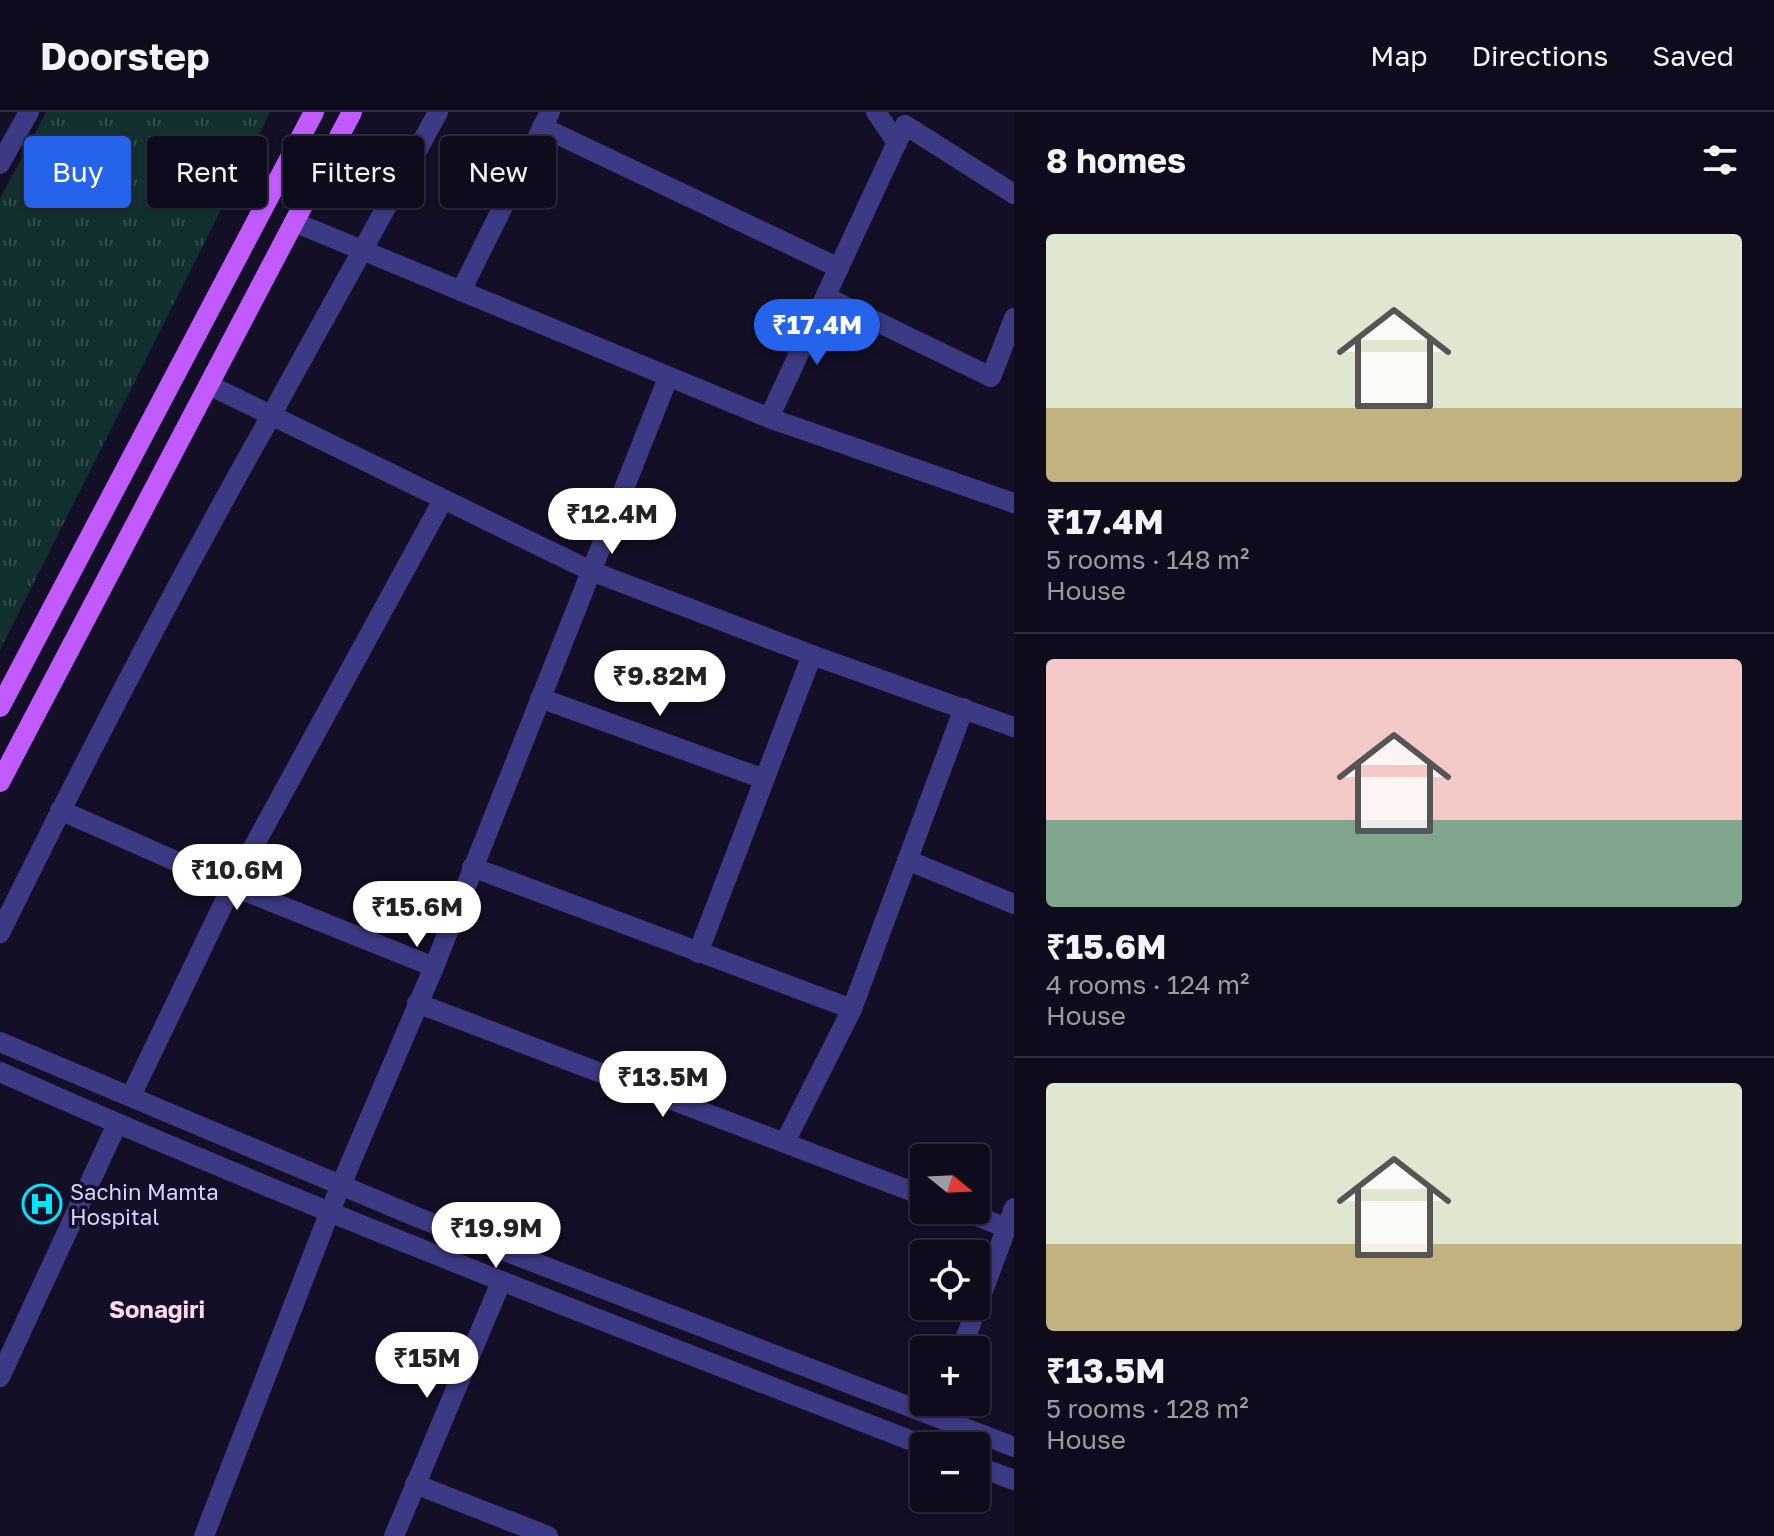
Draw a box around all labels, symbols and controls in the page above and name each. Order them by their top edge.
text: Doorstep [40,33,210,78]
text: Map [1370,39,1427,72]
text: Directions [1471,39,1608,72]
text: Saved [1652,39,1734,72]
chip: Buy [24,136,131,208]
chip: Rent [147,136,267,208]
chip: Filters [283,136,424,208]
chip: New [440,136,556,208]
icon: filters [1698,138,1742,182]
text: 8 homes [1046,140,1186,180]
icon: home [1322,286,1466,430]
pin: ₹17.4M [752,299,882,367]
text: ₹17.4M [772,309,862,340]
pin: ₹12.4M [547,488,677,556]
text: ₹12.4M [566,498,658,529]
text: ₹17.4M [1046,501,1164,541]
text: 5 rooms · 148 m² [1046,544,1249,575]
text: House [1046,575,1126,606]
pin: ₹9.82M [595,650,725,718]
text: ₹9.82M [612,660,708,691]
icon: home [1322,711,1466,855]
pin: ₹10.6M [172,844,302,912]
text: ₹10.6M [190,854,284,885]
pin: ₹15.6M [352,881,482,949]
text: ₹15.6M [371,891,463,922]
text: ₹15.6M [1046,926,1166,966]
text: 4 rooms · 124 m² [1046,969,1249,1000]
text: House [1046,1000,1126,1031]
pin: ₹13.5M [598,1051,728,1119]
text: ₹13.5M [617,1061,709,1092]
icon: home [1322,1135,1466,1279]
north arrow [910,1144,990,1224]
map controls [910,1144,990,1512]
place label: Sachin Mamta Hospital [70,1178,219,1230]
hospital icon: Sachin Mamta Hospital [21,1183,63,1225]
pin: ₹19.9M [431,1202,561,1270]
text: ₹19.9M [450,1212,542,1243]
button: locate [910,1240,990,1320]
district label: Sonagiri [109,1294,205,1323]
pin: ₹15M [380,1332,474,1400]
button: + [910,1336,990,1416]
text: ₹15M [393,1342,461,1373]
text: ₹13.5M [1046,1350,1166,1390]
text: 5 rooms · 128 m² [1046,1393,1249,1424]
text: House [1046,1424,1126,1455]
button: − [910,1432,990,1512]

